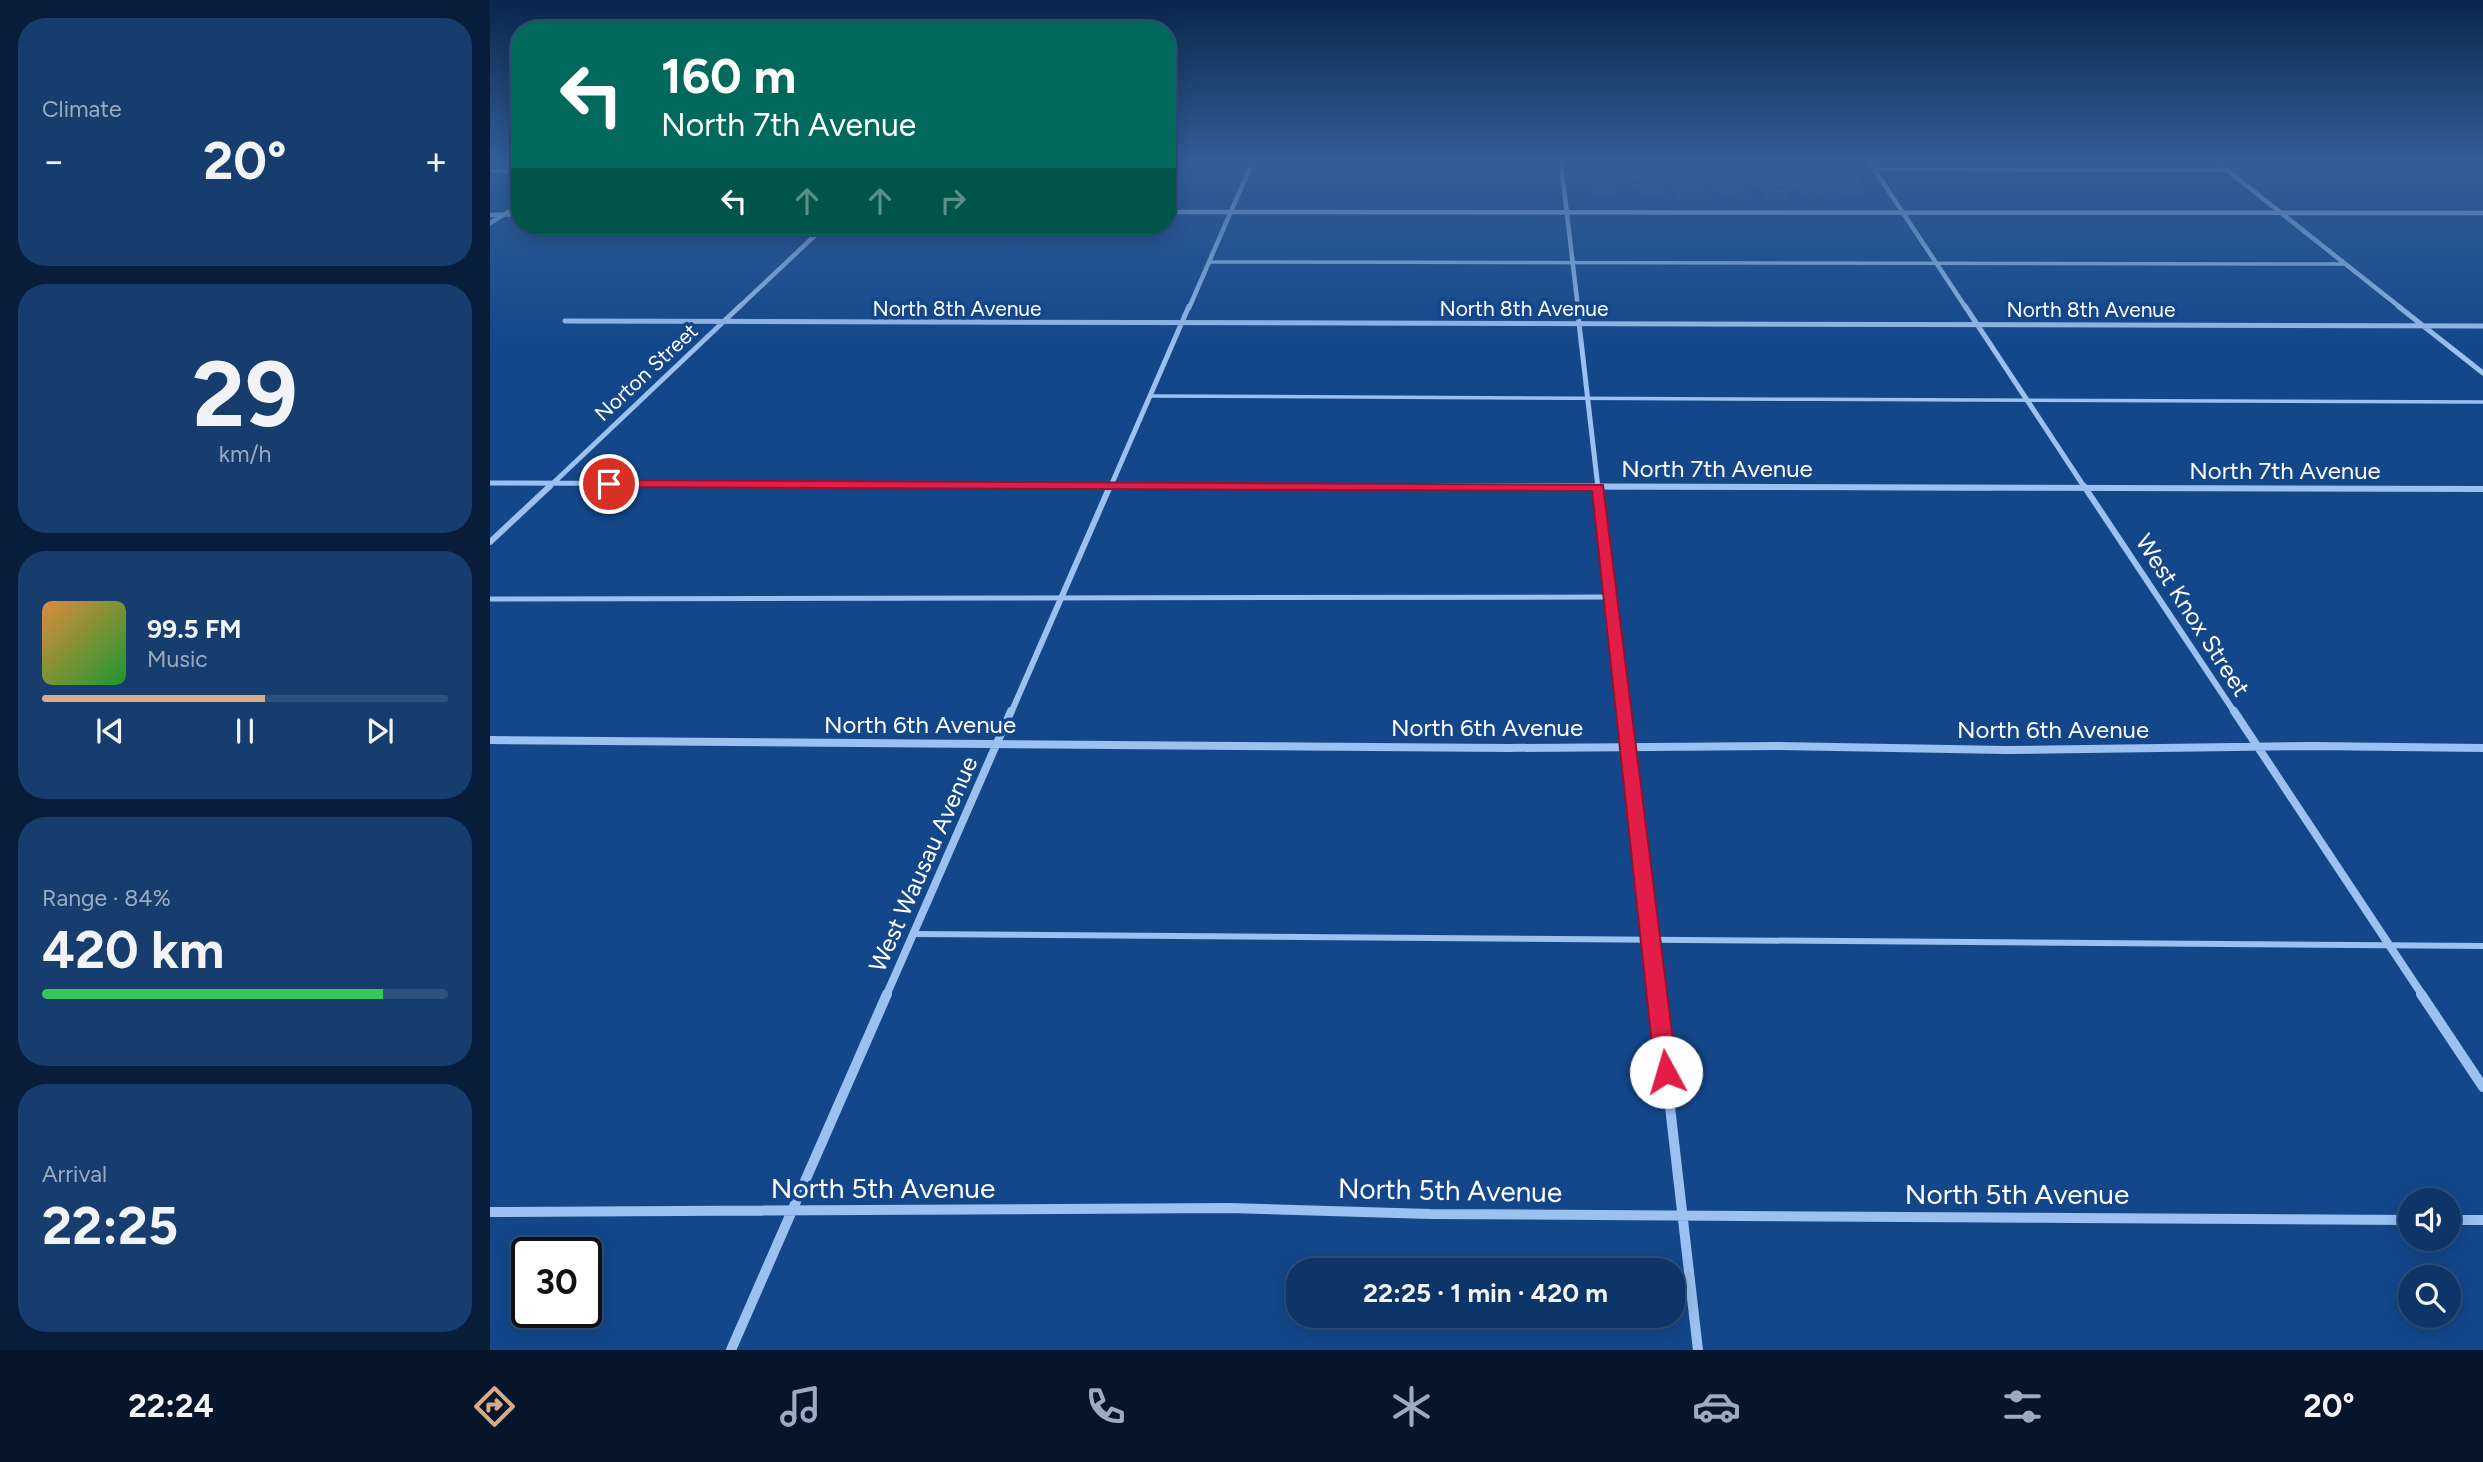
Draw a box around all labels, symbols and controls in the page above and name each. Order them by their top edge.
text: 160 m [661,46,796,105]
icon: left [546,49,637,140]
text: Climate [42,95,121,123]
text: North 7th Avenue [661,106,916,144]
text: 20° [203,130,287,192]
text: − [42,138,66,184]
text: + [424,138,448,184]
icon: left [715,182,753,220]
icon: ahead [788,182,826,220]
icon: ahead [861,182,899,220]
icon: right [934,182,972,220]
street label: North 8th Avenue [872,296,1042,321]
street label: North 8th Avenue [1439,296,1609,321]
street label: North 8th Avenue [2006,297,2176,322]
street label: Norton Street [589,318,703,426]
text: 29 [192,340,298,449]
text: km/h [219,440,271,468]
pin [579,454,639,514]
street label: North 7th Avenue [1621,454,1813,483]
street label: North 7th Avenue [2189,456,2381,485]
icon: arrive [590,465,628,503]
street label: West Knox Street [2130,528,2256,702]
text: 99.5 FM [147,613,242,645]
text: Music [147,645,208,673]
street label: North 6th Avenue [824,710,1016,739]
icon: previous [91,712,129,750]
icon: pause [226,712,264,750]
icon: next [361,712,399,750]
street label: North 6th Avenue [1391,713,1583,742]
street label: North 6th Avenue [1957,715,2149,744]
street label: West Wausau Avenue [862,752,984,976]
text: Range · 84% [42,884,171,912]
text: 420 km [42,919,224,981]
position arrow [1629,1035,1703,1109]
text: Arrival [42,1160,107,1188]
street label: North 5th Avenue [771,1171,995,1205]
street label: North 5th Avenue [1338,1171,1562,1209]
street label: North 5th Avenue [1905,1177,2129,1211]
map controls [2398,1188,2461,1328]
button: sound [2398,1188,2461,1251]
text: 22:25 [42,1195,178,1257]
speed limit sign: 30 [511,1237,602,1328]
button: search [2398,1265,2461,1328]
text: 22:25 · 1 min · 420 m [1363,1277,1608,1309]
icon: directions [470,1382,519,1431]
icon: music [776,1382,825,1431]
icon: phone [1081,1382,1130,1431]
icon: climate [1387,1382,1436,1431]
icon: car [1692,1382,1741,1431]
icon: filters [1998,1382,2047,1431]
text: 22:24 [128,1387,214,1425]
text: 20° [2303,1387,2355,1425]

